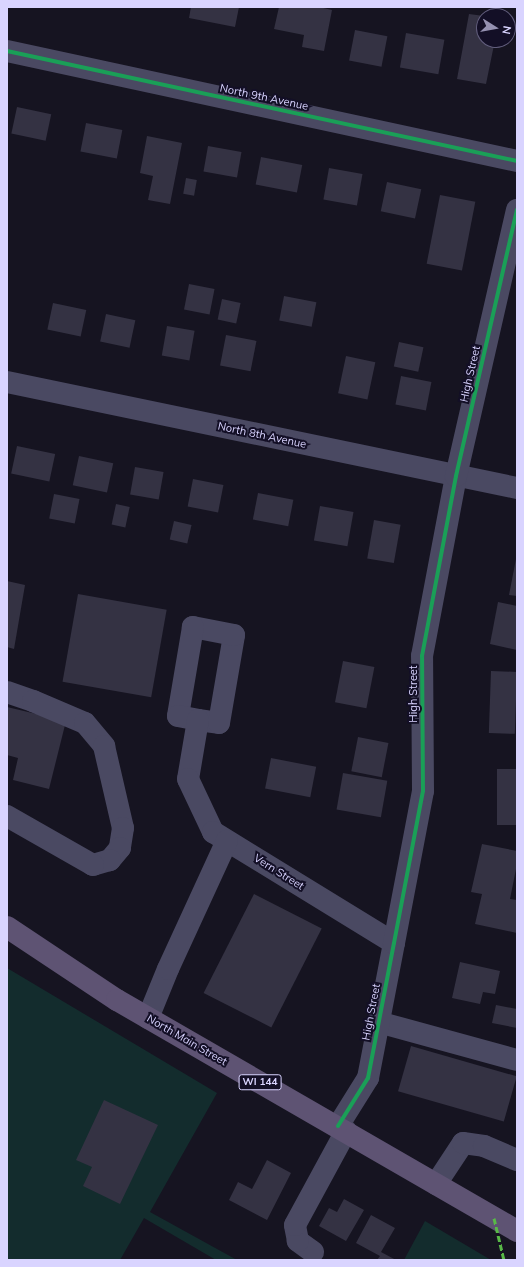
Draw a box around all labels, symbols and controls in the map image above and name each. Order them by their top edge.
north arrow [476,8,516,48]
text: N [499,25,514,36]
street label: North 9th Avenue [219,81,309,113]
street label: High Street [457,345,483,403]
street label: North 8th Avenue [217,419,307,451]
street label: High Street [406,665,420,723]
street label: Vern Street [251,851,307,893]
street label: High Street [359,983,383,1041]
street label: North Main Street [145,1012,229,1068]
road number: WI 144 [238,1074,282,1090]

